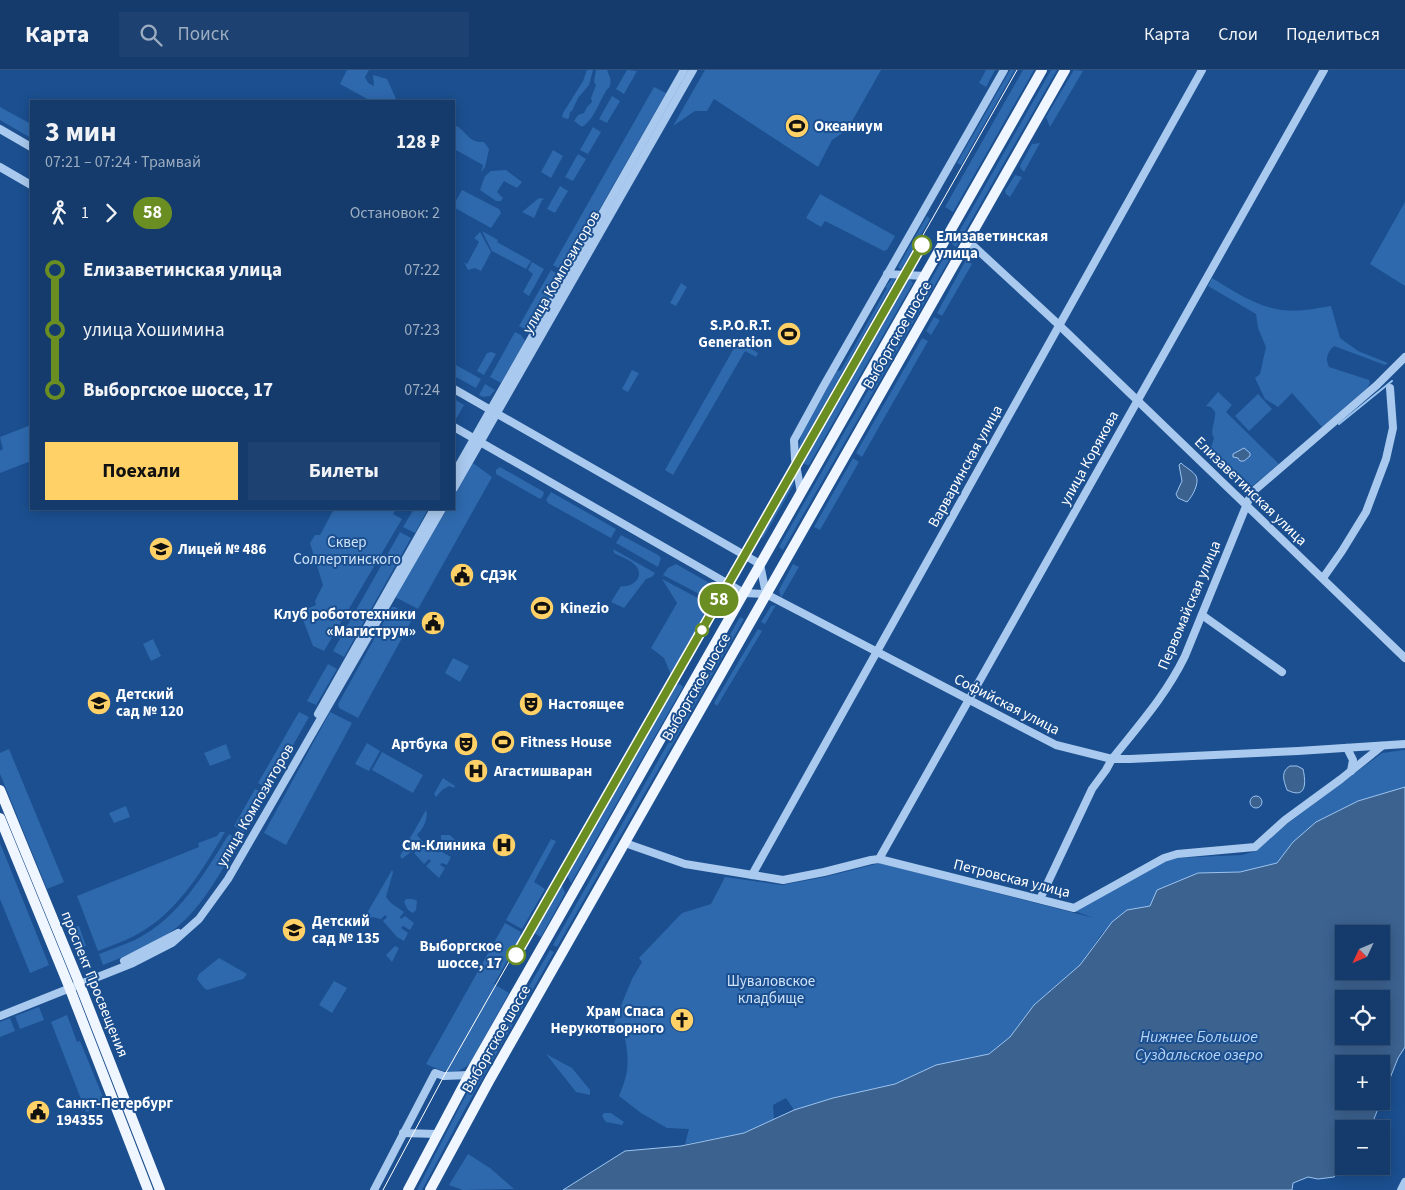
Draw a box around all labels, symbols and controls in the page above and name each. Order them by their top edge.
search box [119,12,469,57]
text: Карта [25,17,89,52]
icon: search [137,21,165,49]
text: Поиск [177,21,229,48]
text: Карта [1144,22,1190,47]
text: Слои [1218,22,1258,47]
text: Поделиться [1286,22,1380,47]
text: 3 мин [45,112,116,152]
sports icon: Океаниум [784,113,810,139]
place label: Океаниум [814,116,883,137]
text: 128 ₽ [396,129,440,156]
text: 07:21 – 07:24 · Трамвай [45,151,201,173]
icon: walk [45,199,73,227]
icon: forward [97,199,125,227]
text: 58 [143,200,162,225]
text: 1 [81,202,89,224]
text: Остановок: 2 [350,202,440,224]
street label: улица Композиторов [518,207,605,338]
place label: Елизаветинская улица [936,226,1048,264]
marker: Елизаветинская улица [912,235,932,255]
text: Елизаветинская улица [83,257,282,284]
text: 07:22 [404,259,440,281]
street label: Выборгское шоссе [858,277,937,393]
place label: S.P.O.R.T. Generation [698,315,772,353]
text: улица Хошимина [83,317,225,344]
text: 07:23 [404,319,440,341]
sports icon: S.P.O.R.T. Generation [776,321,802,347]
text: Выборгское шоссе, 17 [83,377,273,404]
text: 07:24 [404,379,440,401]
street label: Варваринская улица [923,401,1008,531]
street label: улица Корякова [1055,407,1124,509]
street label: Елизаветинская улица [1190,432,1312,551]
button: Поехали [45,442,238,500]
button: Билеты [248,442,440,500]
park label: Сквер Соллертинского [293,532,401,570]
school or university icon: Лицей № 486 [148,536,174,562]
street label: Первомайская улица [1153,537,1226,673]
place label: Лицей № 486 [177,539,266,560]
public building icon: СДЭК [449,562,475,588]
place label: СДЭК [480,565,518,586]
line badge: 58 [696,584,742,616]
text: 58 [709,587,729,612]
sports icon: Kinezio [529,595,555,621]
place label: Kinezio [560,598,609,619]
place label: Клуб робототехники «Магиструм» [274,604,416,642]
public building icon: Клуб робототехники «Магиструм» [420,610,446,636]
unlabelled marker [695,623,709,637]
street label: Выборгское шоссе [657,629,736,745]
street label: Софийская улица [950,669,1063,740]
place label: Детский сад № 120 [116,684,184,722]
school or university icon: Детский сад № 120 [86,690,112,716]
theatre icon: Настоящее [518,691,544,717]
place label: Настоящее [548,694,625,715]
sports icon: Fitness House [490,729,516,755]
theatre icon: Артбука [453,731,479,757]
place label: Fitness House [520,732,612,753]
place label: Артбука [391,734,448,755]
street label: улица Композиторов [212,740,299,871]
hospital icon: Агастишваран [463,758,489,784]
place label: Агастишваран [493,761,592,782]
hospital icon: См-Клиника [491,832,517,858]
place label: См-Клиника [402,835,486,856]
street label: Петровская улица [951,854,1072,903]
street label: проспект Просвещения [56,908,133,1060]
place label: Детский сад № 135 [312,911,380,949]
school or university icon: Детский сад № 135 [281,917,307,943]
north arrow [1335,925,1390,980]
map controls [1335,925,1390,1175]
place label: Выборгское шоссе, 17 [420,936,502,974]
marker: Выборгское шоссе, 17 [506,945,526,965]
park label: Шуваловское кладбище [727,971,815,1009]
street label: Выборгское шоссе [457,981,536,1097]
button: locate [1335,990,1390,1045]
place label: Храм Спаса Нерукотворного [551,1001,664,1039]
church icon: Храм Спаса Нерукотворного [669,1007,695,1033]
water label: Нижнее Большое Суздальское озеро [1135,1026,1263,1066]
button: + [1335,1055,1390,1110]
place label: Санкт-Петербург 194355 [56,1093,174,1131]
public building icon: Санкт-Петербург 194355 [25,1099,51,1125]
button: − [1335,1120,1390,1175]

